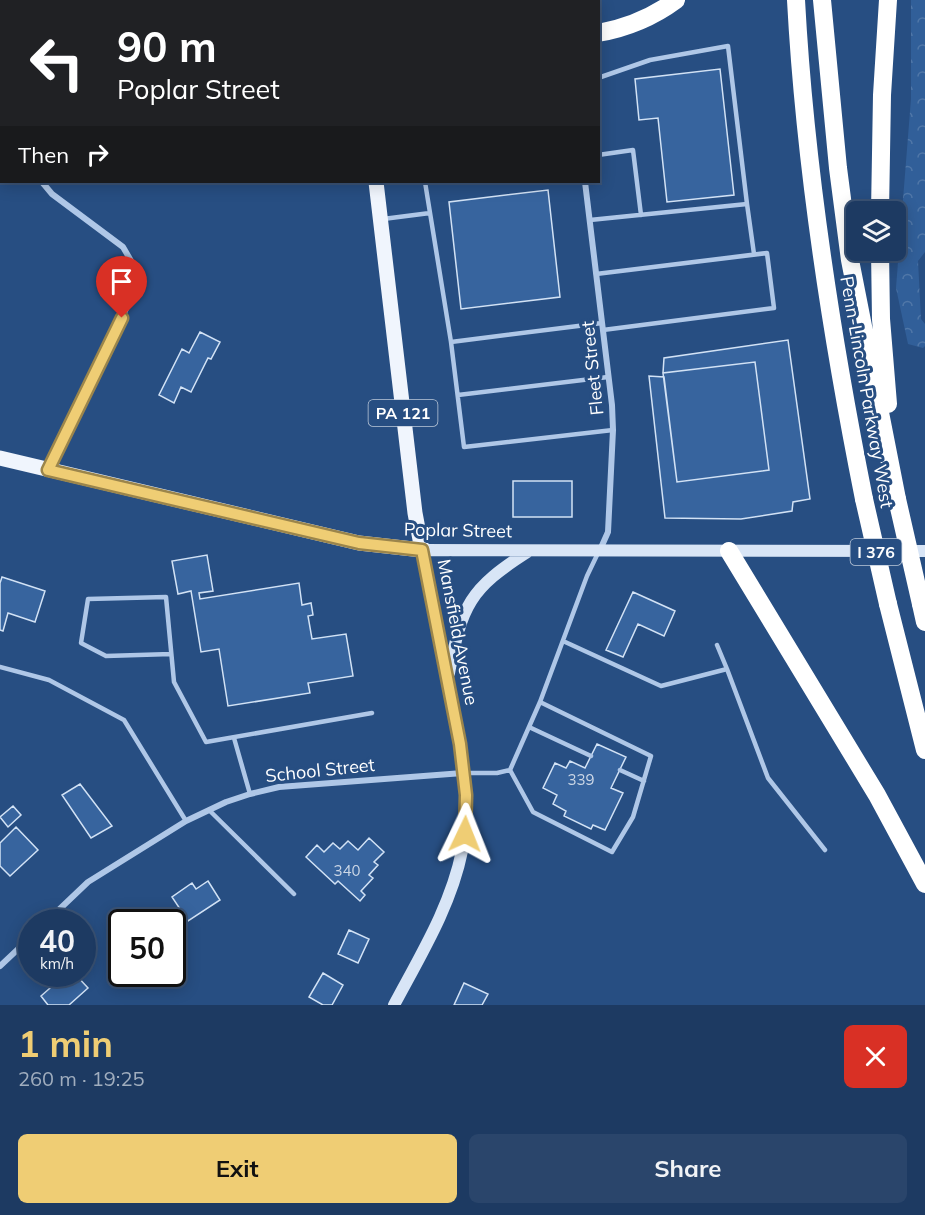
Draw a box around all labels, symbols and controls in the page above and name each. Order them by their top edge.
text: 90 m [117,20,217,73]
icon: left [18,24,96,102]
text: Poplar Street [117,72,280,106]
icon: right [81,138,114,171]
text: Then [18,141,69,169]
map controls [846,201,906,261]
button: layers [846,201,906,261]
pin [96,256,147,318]
icon: arrive [105,265,138,298]
street label: Penn-Lincoln Parkway West [835,274,899,510]
street label: Fleet Street [576,320,608,416]
road number: PA 121 [368,400,438,426]
street label: Poplar Street [404,518,512,542]
road number: I 376 [850,539,902,565]
street label: Mansfield Avenue [433,557,483,707]
street label: School Street [264,753,376,787]
house number: 339 [567,770,595,789]
position arrow [433,802,497,866]
house number: 340 [333,861,361,880]
speed limit sign: 50 [108,909,186,987]
text: 40 [39,922,75,960]
text: km/h [40,954,74,973]
text: 1 min [18,1021,113,1066]
button: close [844,1025,907,1088]
text: 260 m · 19:25 [18,1066,144,1091]
button: Exit [18,1134,457,1203]
button: Share [469,1134,907,1203]

